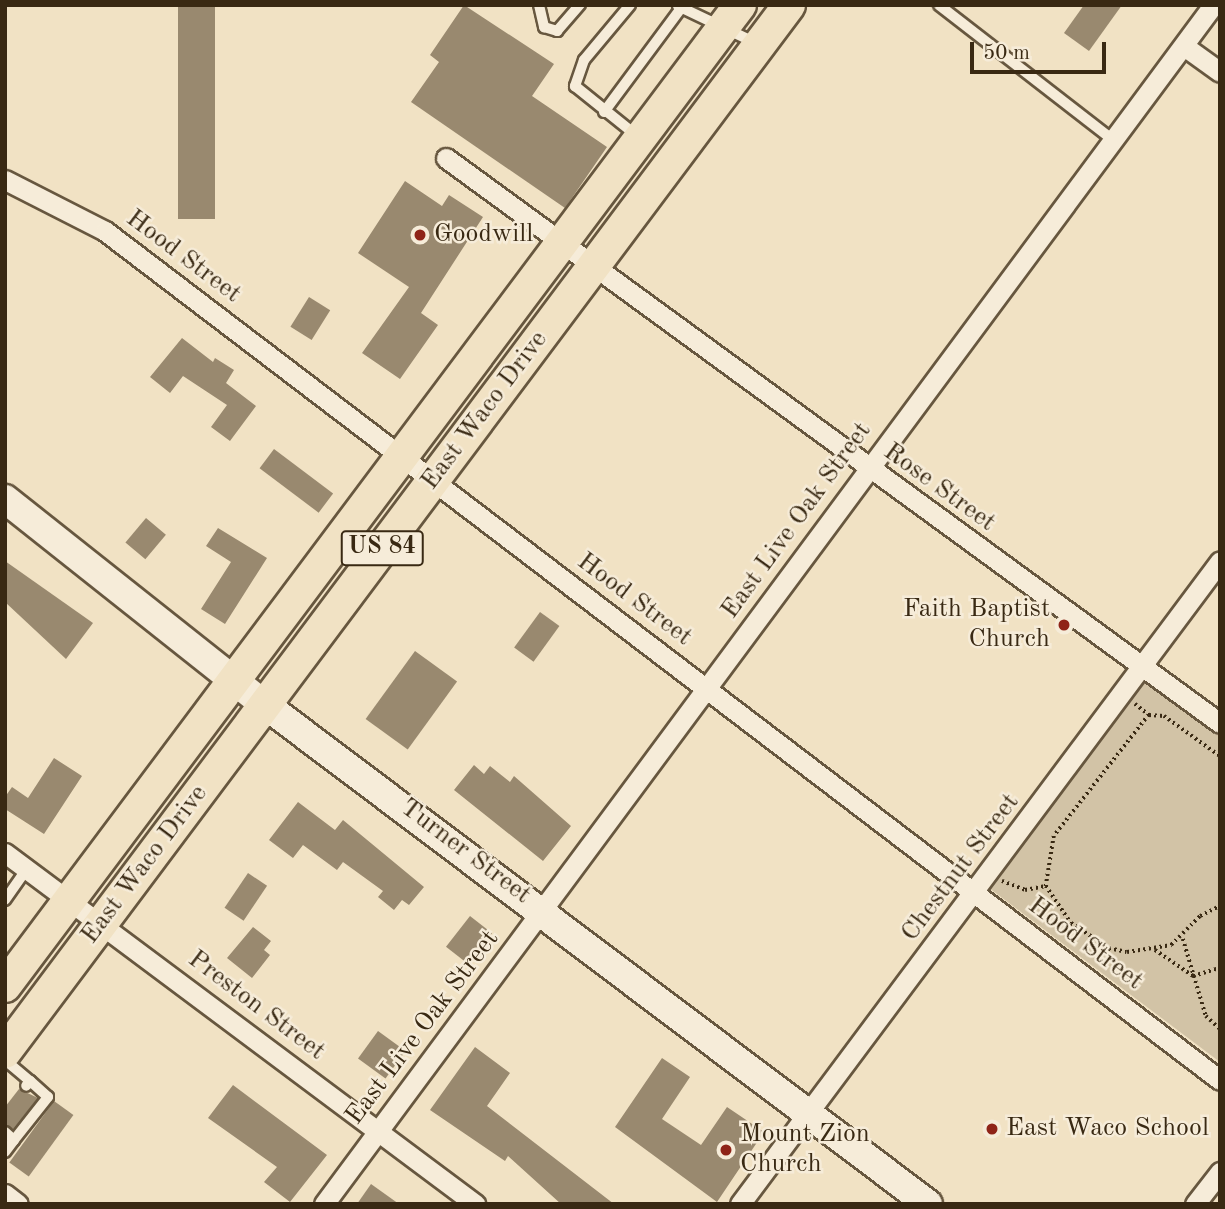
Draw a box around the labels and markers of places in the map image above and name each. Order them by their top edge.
place label: Goodwill [434,219,533,251]
marker: Goodwill [412,227,428,243]
place label: Faith Baptist Church [903,594,1050,656]
marker: Faith Baptist Church [1056,617,1072,633]
place label: East Waco School [1006,1113,1209,1145]
place label: Mount Zion Church [740,1119,870,1180]
marker: East Waco School [984,1121,1000,1137]
marker: Mount Zion Church [718,1142,734,1158]

